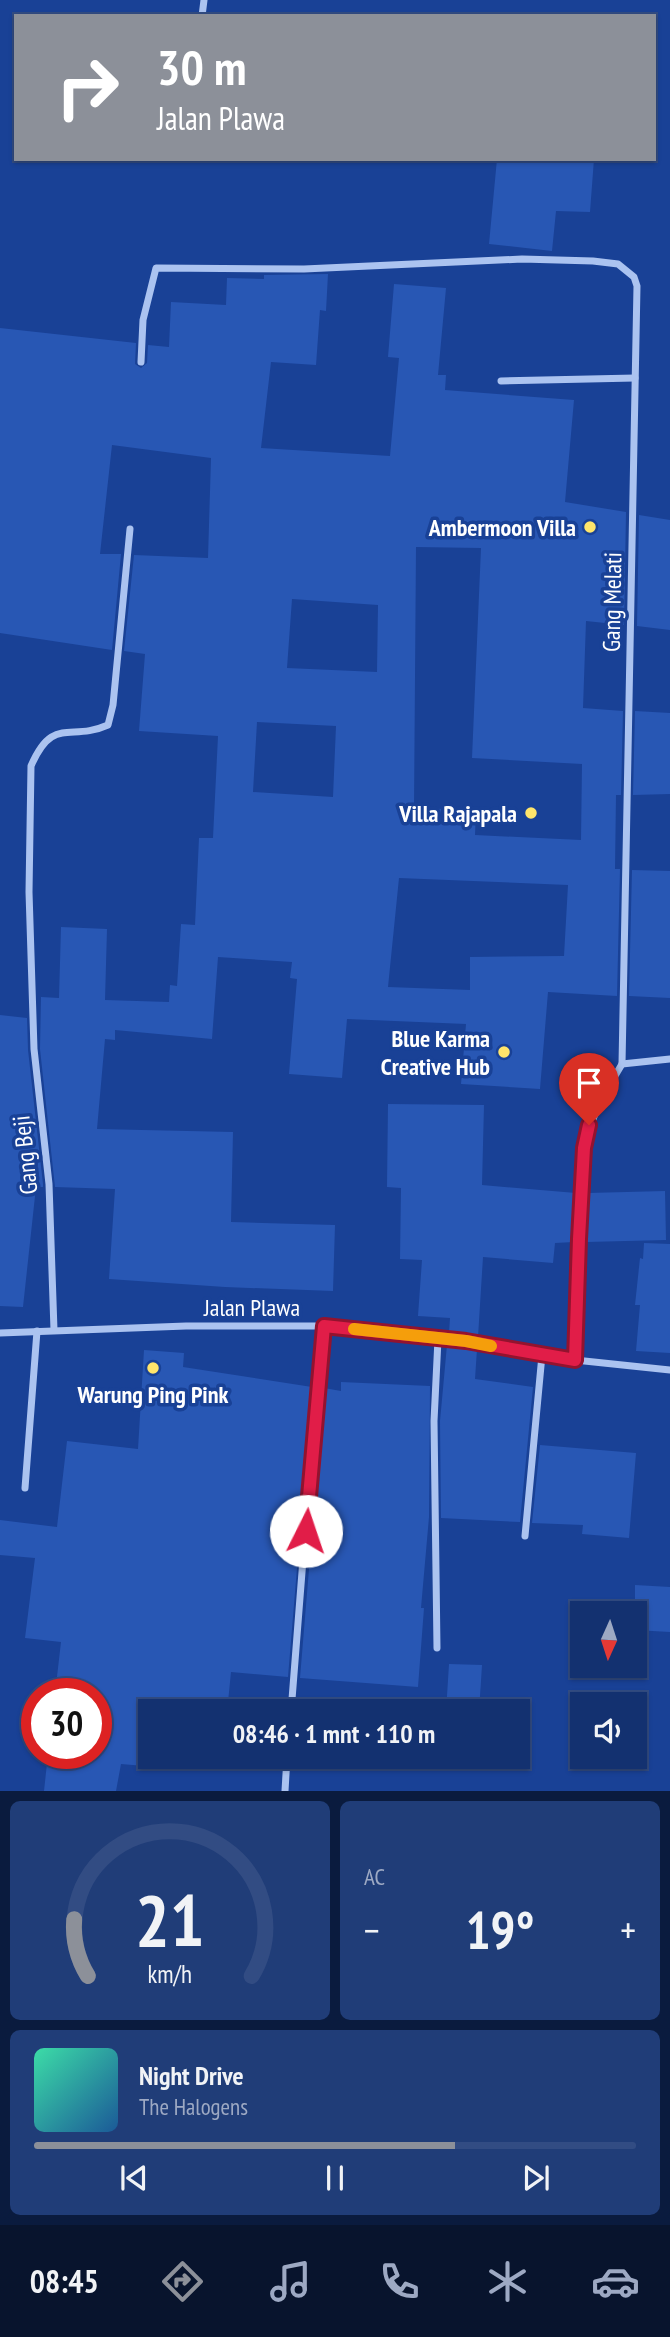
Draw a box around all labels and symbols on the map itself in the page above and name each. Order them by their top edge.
place label: Ambermoon Villa [428,512,576,543]
marker: Ambermoon Villa [582,519,598,535]
street label: Gang Melati [596,552,628,652]
place label: Villa Rajapala [398,798,517,829]
marker: Villa Rajapala [523,805,539,821]
place label: Blue Karma Creative Hub [381,1023,490,1082]
marker: Blue Karma Creative Hub [496,1044,512,1060]
pin [559,1053,619,1125]
street label: Gang Beji [5,1114,45,1196]
street label: Jalan Plawa [203,1292,300,1323]
marker: Warung Ping Pink [145,1360,161,1376]
place label: Warung Ping Pink [77,1379,229,1410]
position arrow [269,1494,343,1568]
north arrow [570,1601,648,1678]
speed limit sign: 30 [21,1678,112,1769]

